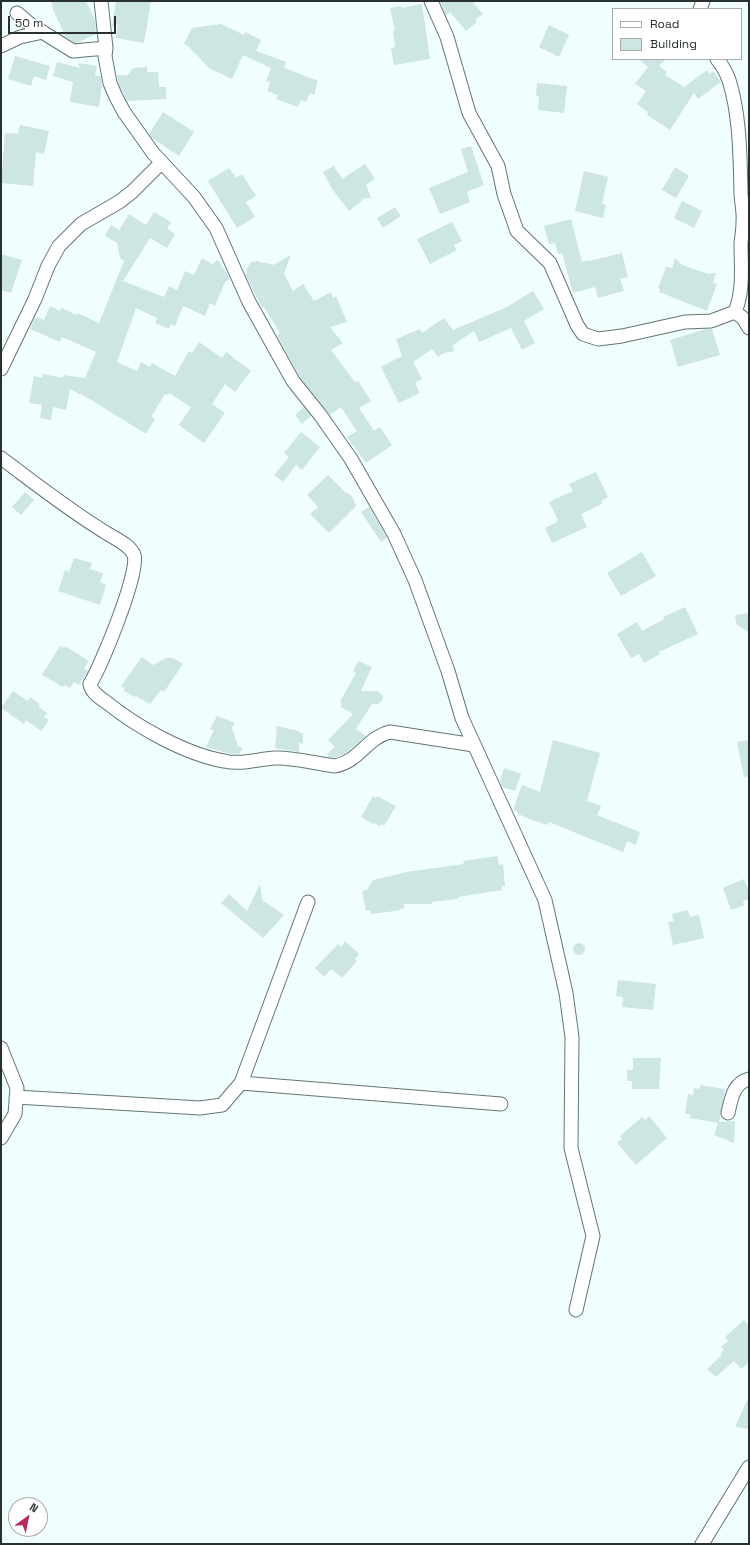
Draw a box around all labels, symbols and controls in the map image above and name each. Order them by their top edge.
scale bar [10,8,118,34]
legend [612,8,742,60]
text: 50 m [15,15,43,31]
text: Road [650,16,679,32]
text: Building [650,36,697,52]
north arrow [8,1497,48,1537]
text: N [27,1500,41,1516]

